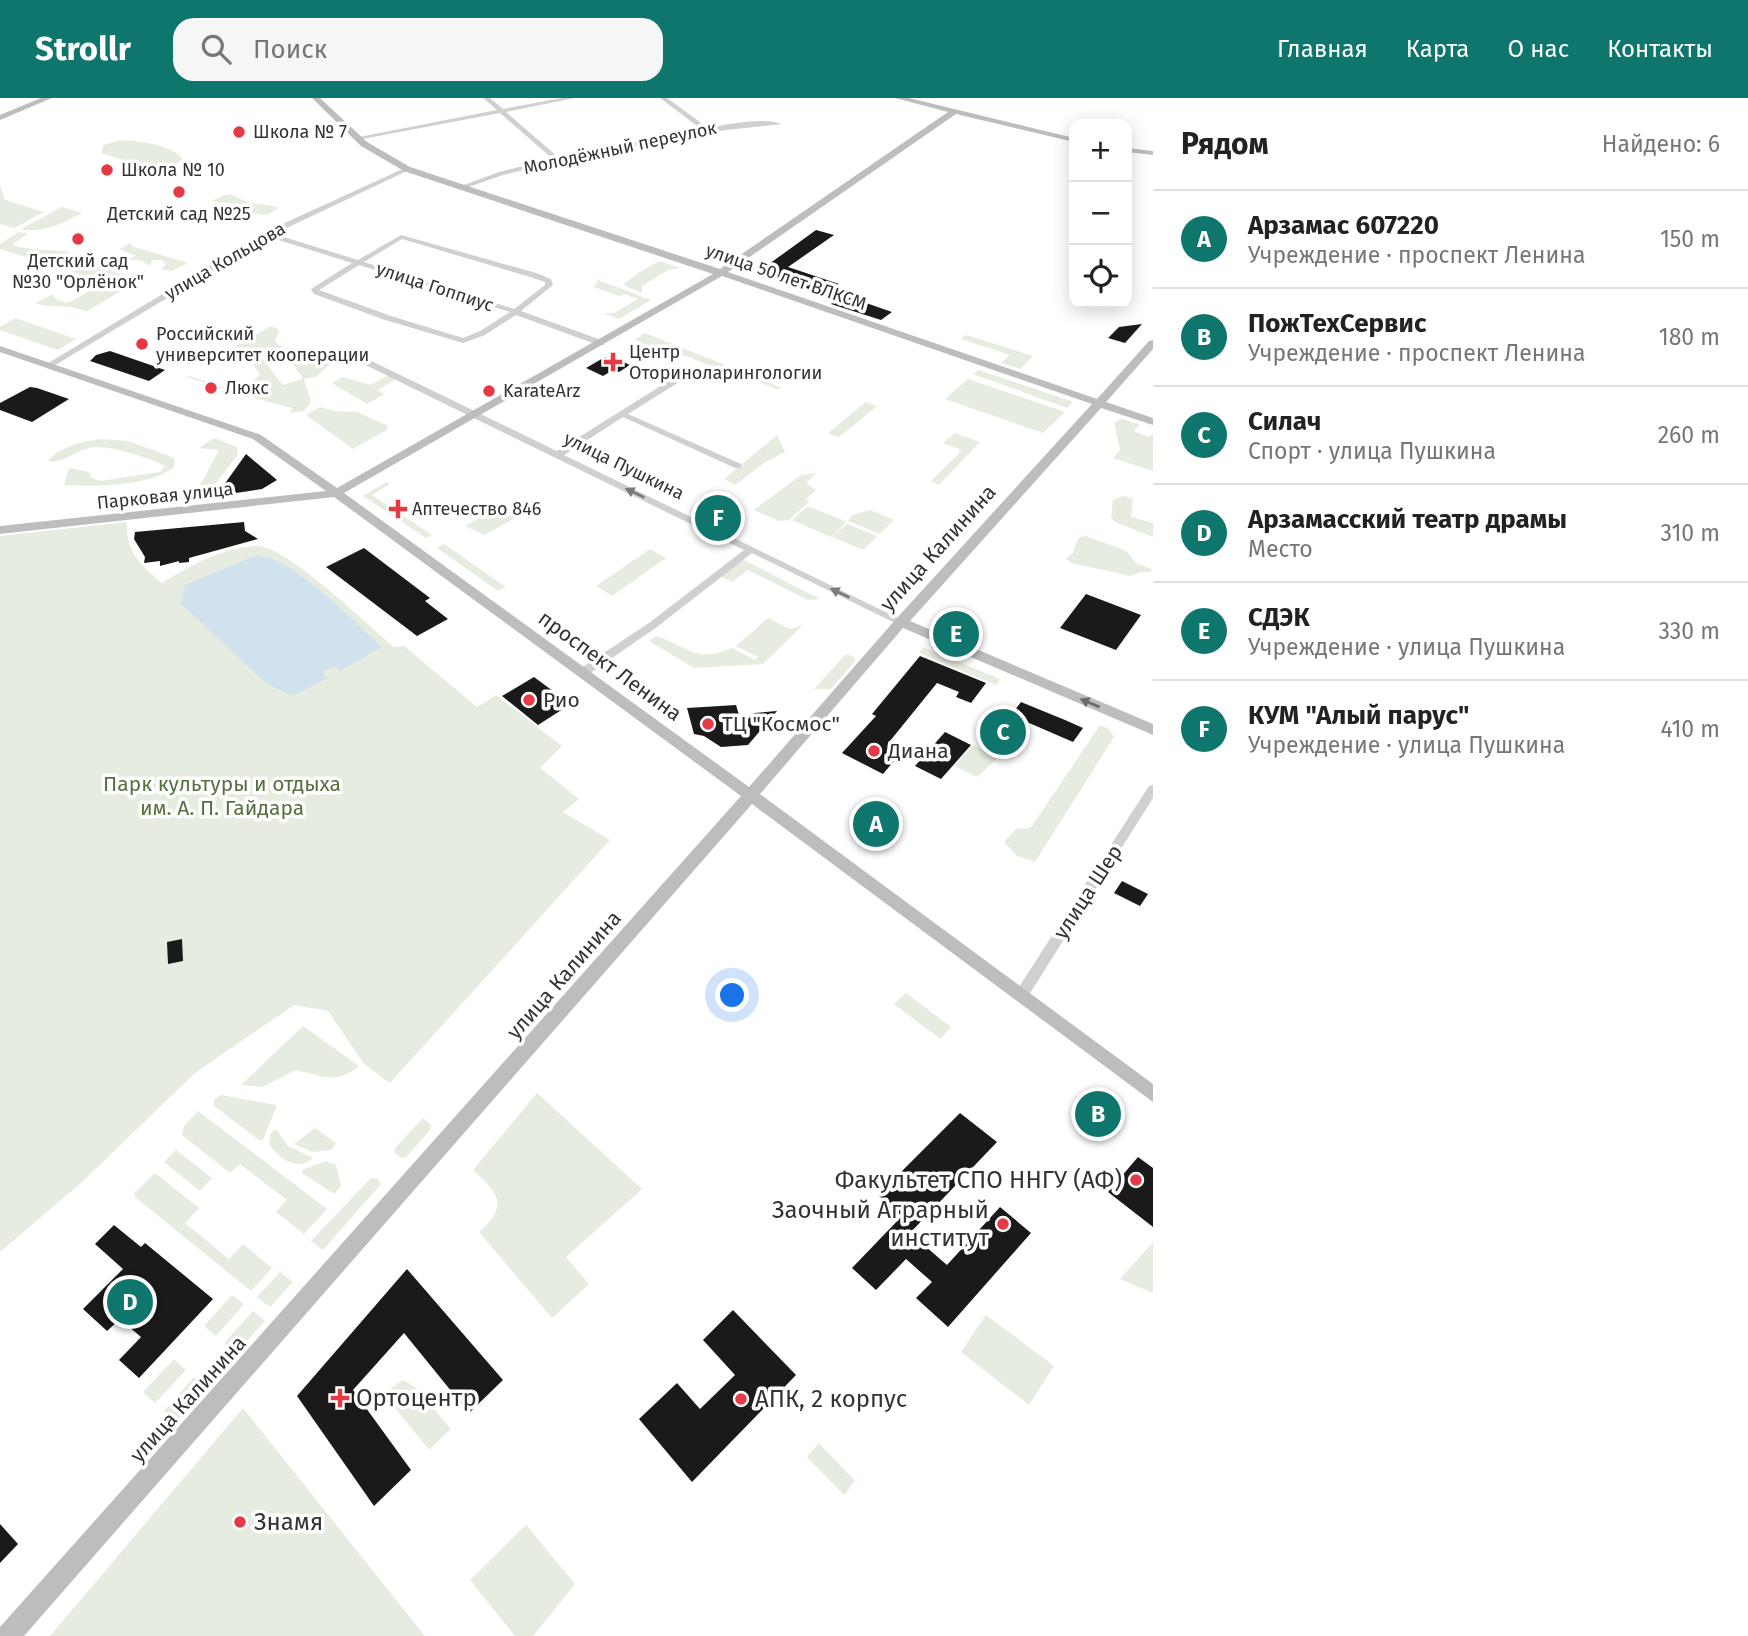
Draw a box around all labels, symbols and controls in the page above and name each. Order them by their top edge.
search box [173,18,663,81]
text: Strollr [35,29,131,69]
icon: search [197,30,235,68]
text: Поиск [253,34,327,65]
text: Главная [1277,35,1368,63]
text: Карта [1406,35,1469,63]
text: О нас [1507,35,1569,63]
text: Контакты [1607,35,1713,63]
street label: Молодёжный переулок [521,117,719,179]
map controls [1069,119,1132,308]
button: + [1069,119,1132,182]
place label: Школа № 7 [253,121,347,143]
marker: Школа № 7 [231,124,247,140]
text: Рядом [1181,126,1269,162]
text: Найдено: 6 [1602,130,1720,158]
place label: Школа № 10 [121,159,225,181]
marker: Школа № 10 [99,162,115,178]
button: − [1069,182,1132,245]
marker: Детский сад №25 [171,184,187,200]
place label: Детский сад №25 [106,203,251,225]
text: Арзамас 607220 [1248,210,1439,241]
street label: улица Кольцова [161,218,289,304]
text: A [1197,225,1211,253]
text: 150 m [1660,225,1720,253]
marker: Детский сад №30 "Орлёнок" [70,231,86,247]
street label: улица 50 лет ВЛКСМ [703,239,869,315]
text: Учреждение · проспект Ленина [1248,241,1585,269]
button: locate [1069,245,1132,308]
place label: Детский сад №30 "Орлёнок" [12,250,144,293]
street label: улица Гоппиус [373,258,497,316]
text: ПожТехСервис [1248,308,1426,339]
place label: Российский университет кооперации [156,323,369,366]
text: B [1197,323,1211,351]
text: 180 m [1659,323,1720,351]
marker: Российский университет кооперации [134,336,150,352]
text: Учреждение · проспект Ленина [1248,339,1585,367]
place label: Центр Оториноларингологии [629,341,822,384]
marker: Центр Оториноларингологии [603,352,623,372]
place label: Люкс [225,377,269,399]
marker: Люкс [203,380,219,396]
place label: KarateArz [503,380,580,402]
marker: KarateArz [481,383,497,399]
text: Силач [1248,406,1321,437]
text: C [1197,421,1211,449]
text: 260 m [1658,421,1720,449]
street label: улица Пушкина [560,427,688,505]
text: Спорт · улица Пушкина [1248,437,1496,465]
street label: Парковая улица [96,478,234,514]
street label: улица Калинина [874,479,1002,617]
one-way arrow [625,488,645,499]
pin: F [695,492,741,544]
place label: Аптечество 846 [412,498,541,520]
marker: Аптечество 846 [390,501,406,517]
text: Арзамасский театр драмы [1248,504,1567,535]
text: D [1197,519,1211,547]
text: 310 m [1660,519,1720,547]
text: Место [1248,535,1313,563]
one-way arrow [830,587,850,599]
text: СДЭК [1248,602,1310,633]
street label: проспект Ленина [533,605,687,727]
pin: E [933,608,979,660]
text: E [1198,617,1210,645]
text: 330 m [1658,617,1720,645]
text: Учреждение · улица Пушкина [1248,633,1565,661]
place label: Рио [543,687,580,713]
marker: Рио [521,692,537,708]
one-way arrow [1080,697,1100,709]
text: КУМ "Алый парус" [1248,700,1469,731]
pin: C [980,706,1026,758]
place label: ТЦ "Космос" [722,711,840,737]
text: F [1198,715,1210,743]
text: 410 m [1660,715,1720,743]
marker: ТЦ "Космос" [700,716,716,732]
text: Учреждение · улица Пушкина [1248,731,1565,759]
place label: Диана [887,738,949,764]
marker: Диана [866,743,882,759]
park label: Парк культуры и отдыха им. А. П. Гайдара [103,771,341,821]
pin: A [853,798,899,850]
street label: улица Шер [1048,840,1128,944]
street label: улица Калинина [501,906,627,1044]
your location [715,978,749,1012]
pin: B [1075,1088,1121,1140]
place label: Факультет СПО ННГУ (АФ) [835,1166,1122,1194]
marker: Факультет СПО ННГУ (АФ) [1128,1172,1144,1188]
place label: Заочный Аграрный институт [772,1196,989,1252]
marker: Заочный Аграрный институт [995,1216,1011,1232]
pin: D [107,1276,153,1328]
street label: улица Калинина [124,1330,252,1468]
place label: Ортоцентр [356,1384,477,1412]
place label: АПК, 2 корпус [755,1385,907,1413]
marker: Ортоцентр [330,1388,350,1408]
marker: АПК, 2 корпус [733,1391,749,1407]
place label: Знамя [254,1508,323,1536]
marker: Знамя [232,1514,248,1530]

